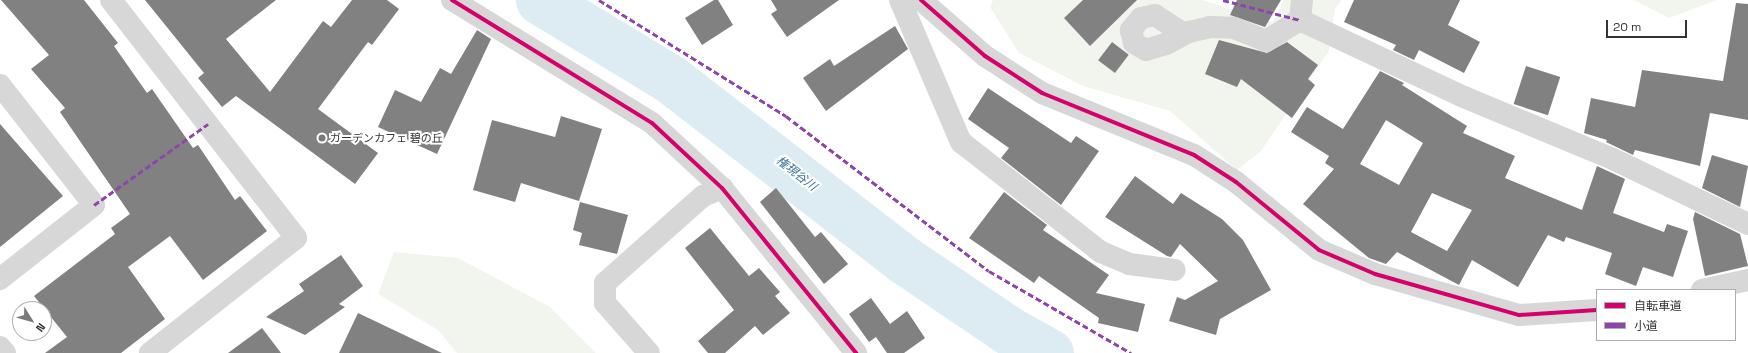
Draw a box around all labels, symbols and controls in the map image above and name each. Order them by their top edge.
scale bar [1608,12,1689,38]
text: 20 m [1613,19,1641,35]
place label: ガーデンカフェ 碧の丘 [330,131,443,145]
marker: ガーデンカフェ 碧の丘 [317,133,327,143]
water label: 権現谷川 [773,154,819,194]
legend [1596,289,1736,341]
text: 自転車道 [1634,298,1682,314]
north arrow [12,301,52,341]
text: 小道 [1634,318,1658,334]
text: N [33,320,49,335]

